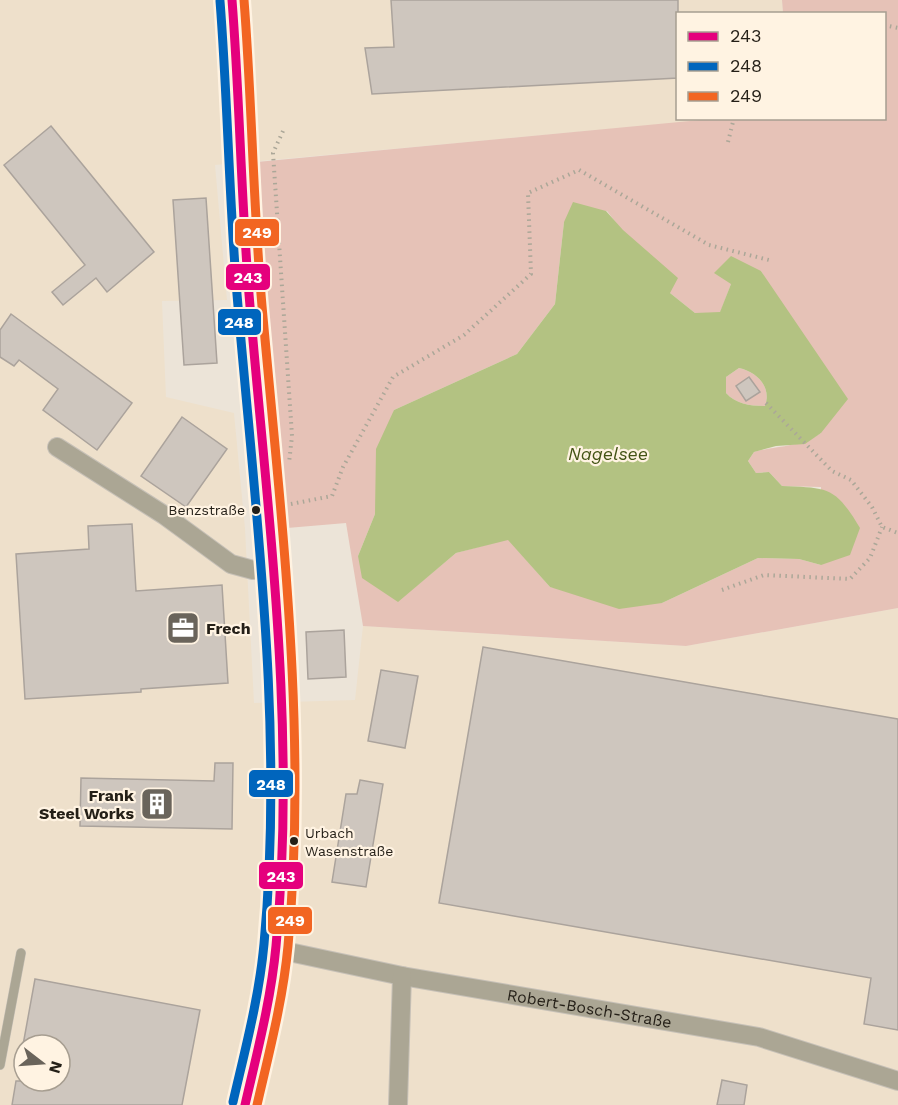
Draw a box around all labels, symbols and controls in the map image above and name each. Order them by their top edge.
legend [676,12,886,120]
text: 243 [730,25,761,46]
text: 248 [730,55,762,76]
text: 249 [730,85,762,106]
line badge: 249 [234,218,280,247]
text: 249 [242,223,272,242]
line badge: 243 [225,263,271,291]
text: 243 [233,268,263,287]
line badge: 248 [217,308,262,336]
text: 248 [224,313,254,332]
water label: Nagelsee [568,443,648,464]
place label: Benzstraße [168,502,245,518]
marker: Benzstraße [250,504,262,516]
office icon: Frech [165,610,201,646]
place label: Frech [206,619,251,638]
line badge: 248 [248,769,294,798]
text: 248 [256,775,286,794]
place label: Frank Steel Works [39,786,134,823]
building icon: Frank Steel Works [139,786,175,822]
place label: Urbach Wasenstraße [305,825,393,859]
marker: Urbach Wasenstraße [288,835,300,847]
line badge: 243 [258,861,304,890]
text: 243 [266,867,296,886]
line badge: 249 [267,906,313,935]
text: 249 [275,911,305,930]
street label: Robert-Bosch-Straße [506,985,673,1031]
north arrow [12,1033,72,1093]
text: N [45,1059,67,1076]

